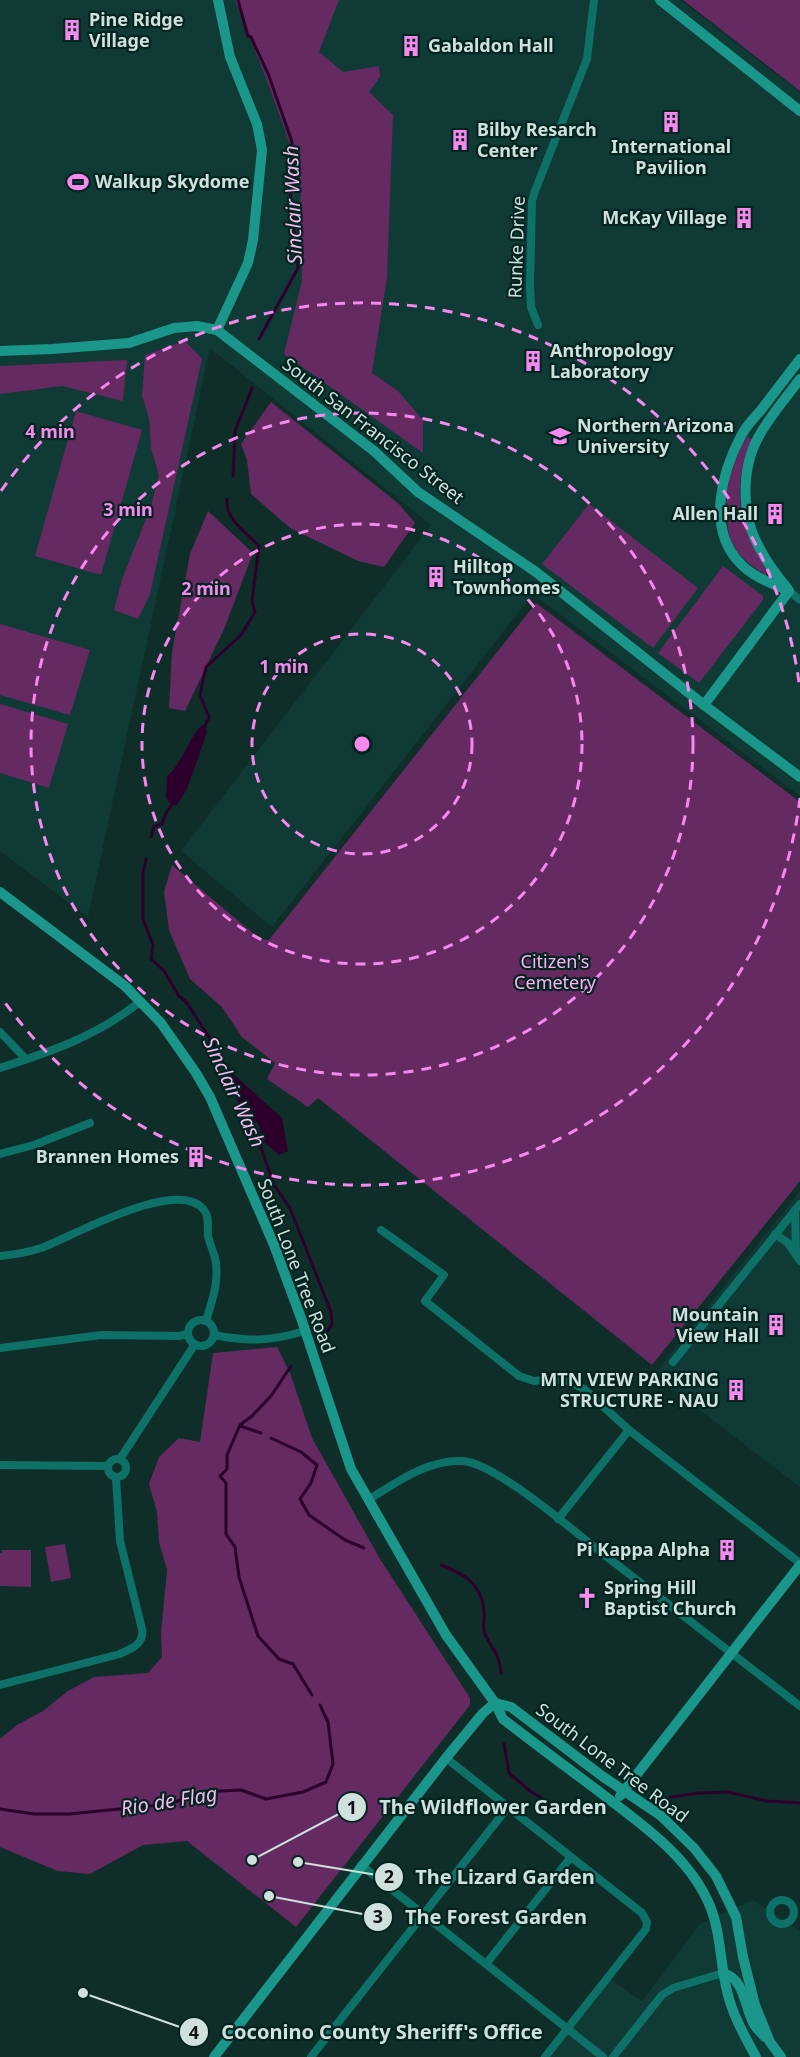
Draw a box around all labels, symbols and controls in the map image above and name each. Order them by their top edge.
place label: Pine Ridge Village [89,7,183,52]
building icon: Pine Ridge Village [60,18,84,42]
place label: Gabaldon Hall [428,33,554,57]
building icon: Gabaldon Hall [399,34,423,58]
building icon: International Pavilion [659,110,683,134]
place label: Bilby Resarch Center [477,117,597,162]
building icon: Bilby Resarch Center [448,128,472,152]
place label: International Pavilion [611,134,731,179]
water label: Sinclair Wash [277,145,308,265]
place label: Walkup Skydome [95,169,249,193]
sports icon: Walkup Skydome [66,170,90,194]
street label: Runke Drive [502,195,530,299]
place label: McKay Village [602,205,727,229]
building icon: McKay Village [732,206,756,230]
place label: Anthropology Laboratory [550,338,674,383]
building icon: Anthropology Laboratory [521,349,545,373]
street label: South San Francisco Street [278,352,470,509]
place label: Northern Arizona University [577,413,734,458]
text: 4 min [25,419,75,443]
school or university icon: Northern Arizona University [548,424,572,448]
text: 3 min [103,497,153,521]
place label: Allen Hall [672,501,758,525]
building icon: Allen Hall [763,502,787,526]
place label: Hilltop Townhomes [453,554,560,599]
building icon: Hilltop Townhomes [424,565,448,589]
text: 2 min [181,576,231,600]
text: 1 min [259,654,309,678]
centre of rings [352,734,372,754]
park label: Citizen's Cemetery [514,949,597,994]
water label: Sinclair Wash [197,1032,272,1151]
place label: Brannen Homes [36,1144,179,1168]
building icon: Brannen Homes [184,1145,208,1169]
street label: South Lone Tree Road [253,1175,341,1356]
place label: Mountain View Hall [672,1302,759,1347]
building icon: Mountain View Hall [764,1313,788,1337]
place label: MTN VIEW PARKING STRUCTURE - NAU [540,1367,719,1412]
building icon: MTN VIEW PARKING STRUCTURE - NAU [724,1378,748,1402]
place label: Pi Kappa Alpha [576,1537,710,1561]
building icon: Pi Kappa Alpha [715,1538,739,1562]
place label: Spring Hill Baptist Church [604,1575,736,1620]
church icon: Spring Hill Baptist Church [575,1586,599,1610]
street label: South Lone Tree Road [532,1697,694,1827]
water label: Rio de Flag [119,1779,220,1821]
callout: The Wildflower Garden [337,1788,618,1826]
text: The Wildflower Garden [379,1793,607,1820]
text: 1 [347,1795,357,1819]
callout: The Lizard Garden [374,1858,607,1896]
text: The Lizard Garden [415,1863,595,1890]
text: 2 [384,1864,394,1888]
callout: The Forest Garden [363,1898,599,1936]
text: The Forest Garden [405,1903,587,1930]
text: 3 [373,1904,383,1928]
callout: Coconino County Sheriff's Office [179,2013,555,2051]
text: Coconino County Sheriff's Office [221,2018,543,2045]
text: 4 [189,2020,199,2044]

